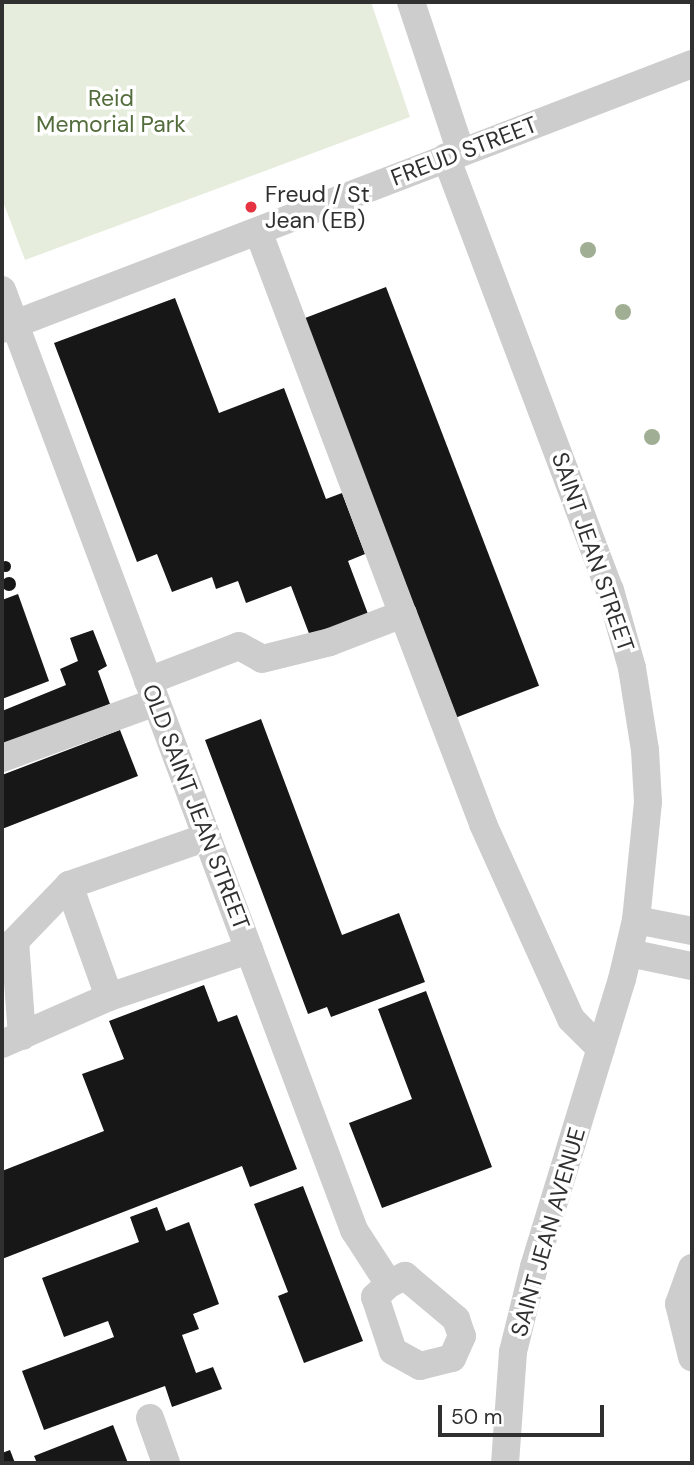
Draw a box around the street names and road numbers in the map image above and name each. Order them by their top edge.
street label: FREUD STREET [387,110,541,192]
street label: SAINT JEAN STREET [546,449,640,655]
street label: OLD SAINT JEAN STREET [136,680,256,934]
street label: SAINT JEAN AVENUE [505,1124,591,1340]

